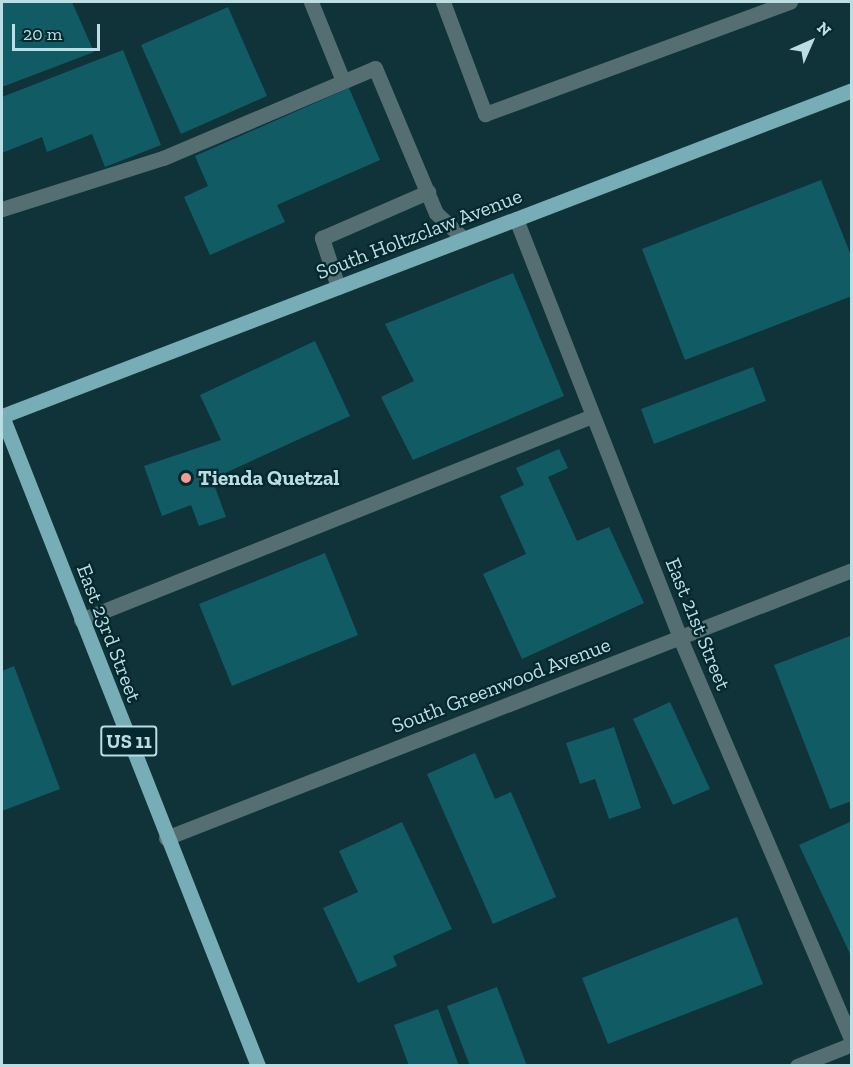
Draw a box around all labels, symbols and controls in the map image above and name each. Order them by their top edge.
scale bar [15,12,104,50]
north arrow [781,12,841,72]
text: N [813,18,835,40]
text: 20 m [23,23,62,45]
street label: South Holtzclaw Avenue [312,183,526,285]
place label: Tienda Quetzal [198,465,340,491]
marker: Tienda Quetzal [179,471,193,485]
street label: East 21st Street [660,554,736,694]
street label: East 23rd Street [71,560,147,706]
street label: South Greenwood Avenue [388,631,614,739]
road number: US 11 [99,724,159,758]

